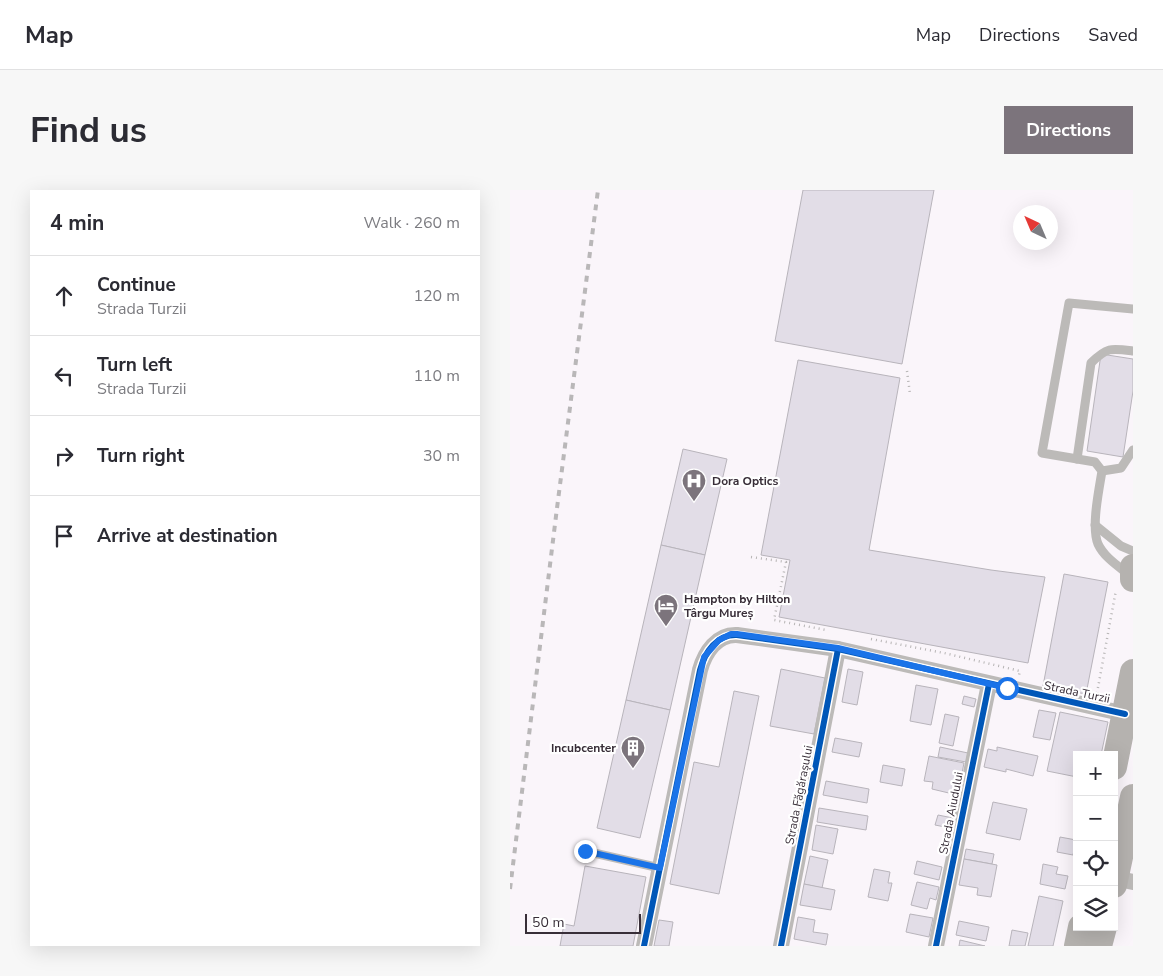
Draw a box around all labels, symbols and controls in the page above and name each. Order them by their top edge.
text: Map [25,19,73,51]
text: Map [916,23,951,47]
text: Directions [979,23,1060,47]
text: Saved [1088,23,1138,47]
button: Directions [1004,106,1133,154]
text: Find us [30,107,147,154]
north arrow [1013,205,1058,250]
text: 4 min [50,209,104,237]
text: Walk · 260 m [364,212,460,234]
text: Continue [97,272,176,298]
icon: ahead [50,282,78,310]
text: 120 m [413,285,460,307]
text: Strada Turzii [97,298,187,320]
text: Turn left [97,352,172,378]
icon: left [50,362,78,390]
text: 110 m [413,365,460,387]
text: Strada Turzii [97,378,187,400]
icon: right [50,442,78,470]
text: Turn right [97,443,184,469]
text: 30 m [423,445,460,467]
hospital icon: Dora Optics [681,468,707,502]
place label: Dora Optics [712,473,778,489]
icon: arrive [50,522,78,550]
text: Arrive at destination [97,523,278,549]
place label: Hampton by Hilton Târgu Mureș [684,591,790,621]
hotel icon: Hampton by Hilton Târgu Mureș [653,593,679,627]
route start [996,677,1019,700]
street label: Strada Turzii [1043,677,1111,707]
building icon: Incubcenter [620,735,646,769]
place label: Incubcenter [551,740,616,756]
street label: Strada Făgărașului [782,744,816,846]
map controls [1073,751,1118,931]
button: + [1073,751,1118,796]
street label: Strada Aiudului [935,770,967,856]
button: − [1073,796,1118,841]
route end [574,840,597,863]
button: locate [1073,841,1118,886]
button: layers [1073,886,1118,931]
scale bar [525,911,641,934]
text: 50 m [532,913,564,932]

